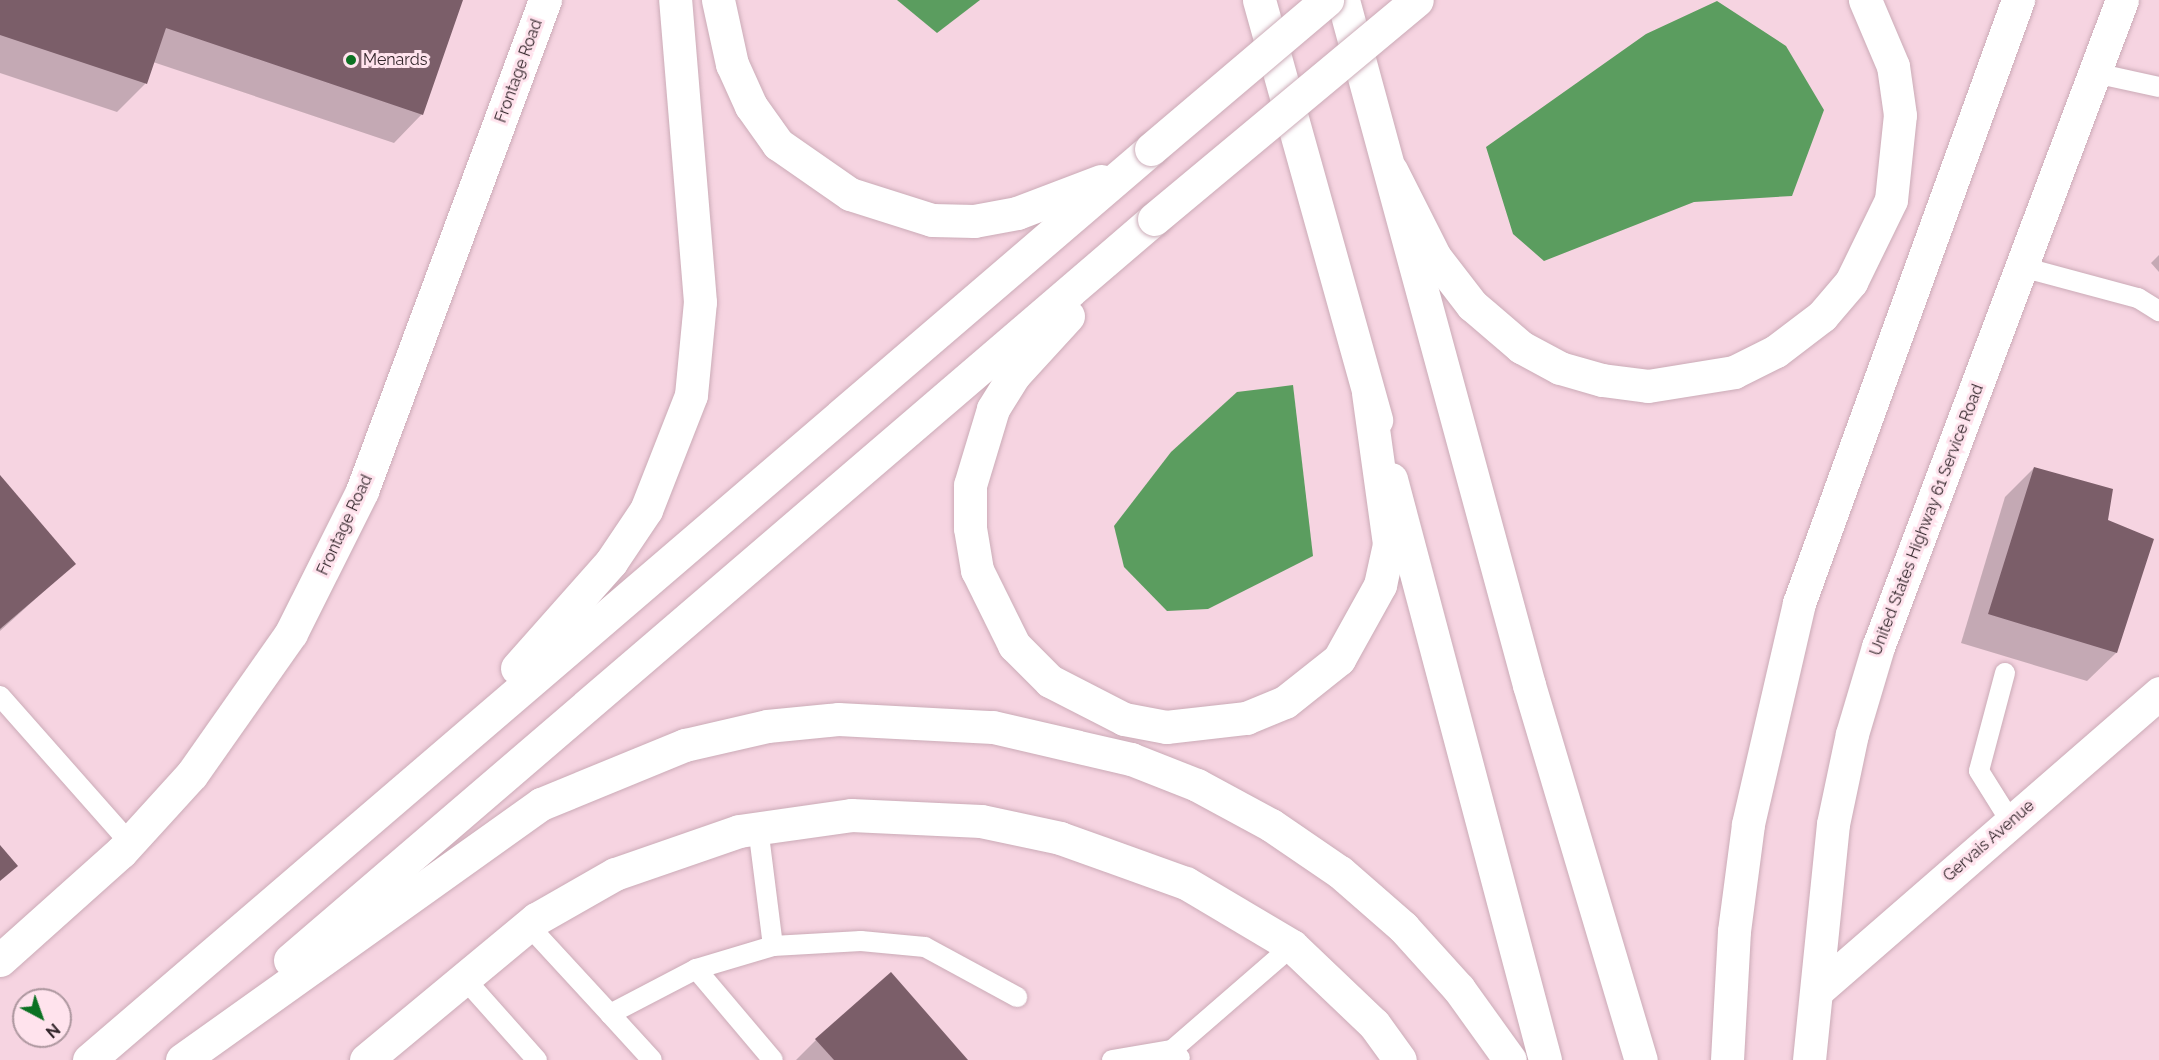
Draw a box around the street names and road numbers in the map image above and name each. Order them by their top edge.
street label: Frontage Road [491,17,547,125]
street label: United States Highway 61 Service Road [1866,381,1988,659]
street label: Frontage Road [313,472,377,578]
street label: Gervais Avenue [1939,796,2039,886]

